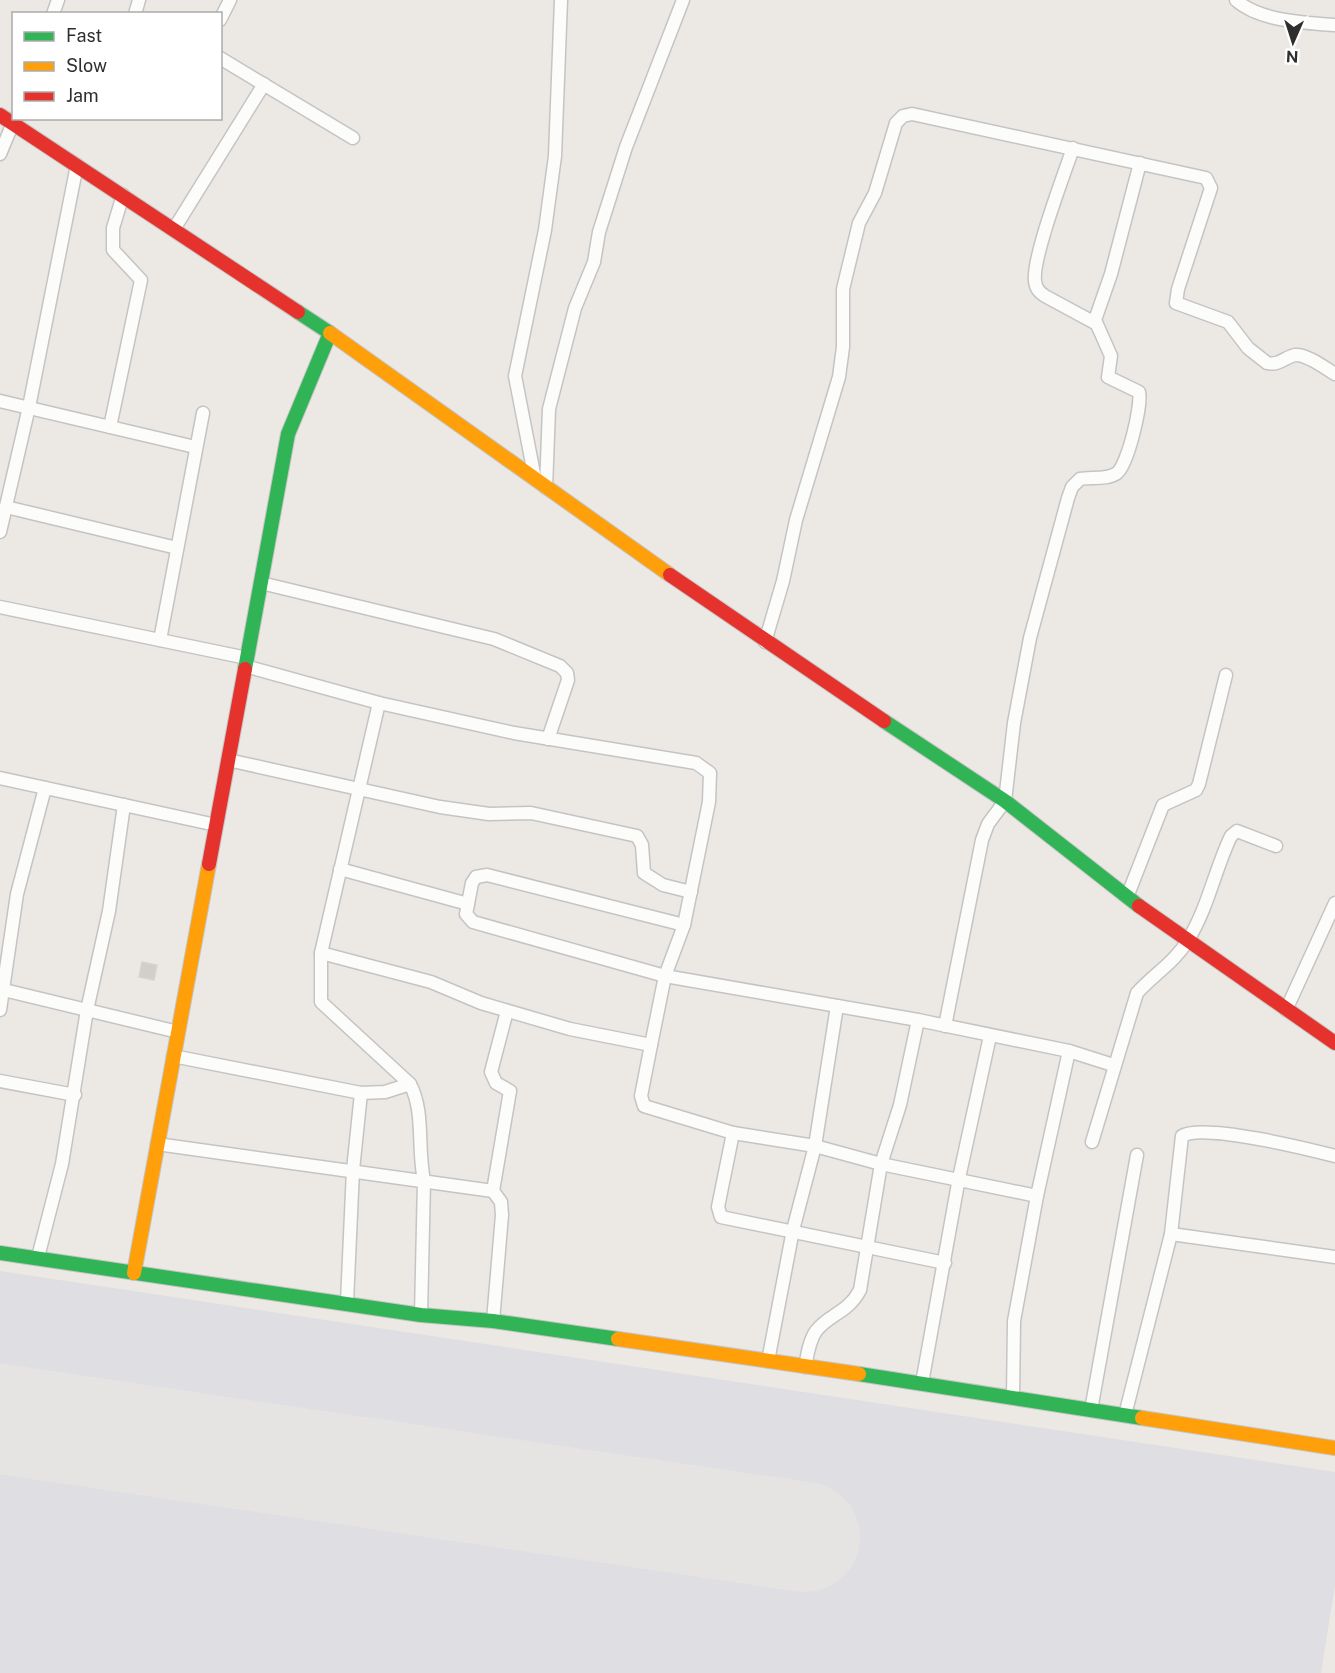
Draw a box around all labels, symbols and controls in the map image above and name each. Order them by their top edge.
legend [12,12,222,120]
north arrow [1263,12,1323,72]
text: Fast [66,25,102,46]
text: N [1285,47,1299,66]
text: Slow [66,55,107,76]
text: Jam [66,85,99,106]

